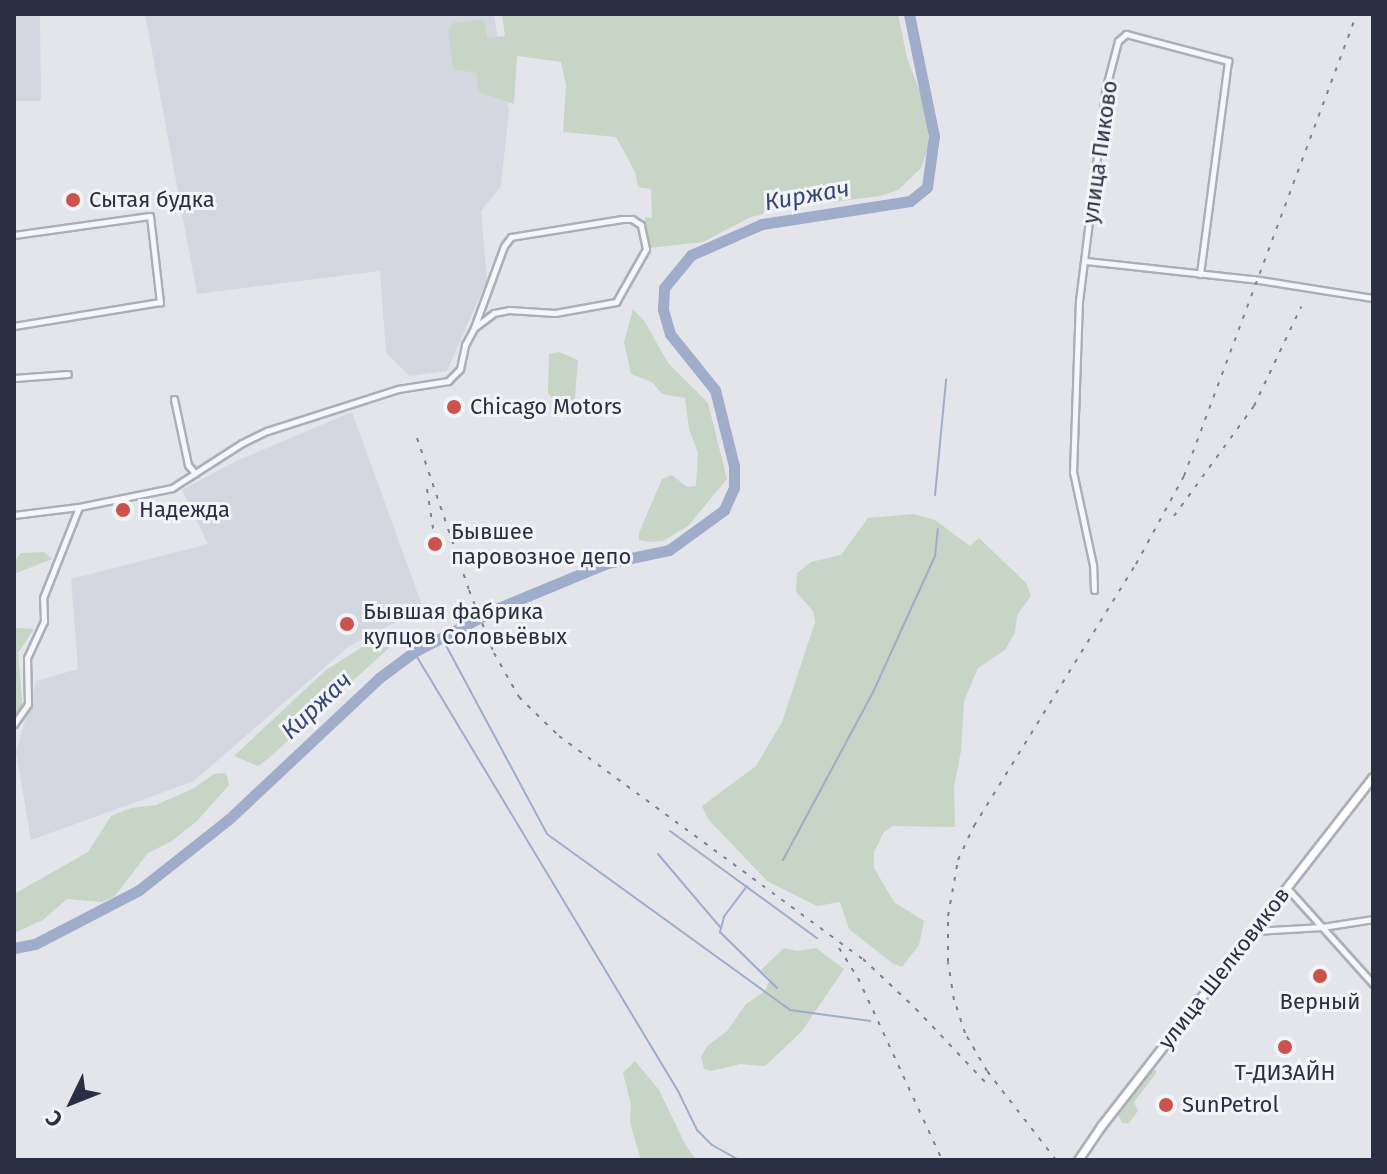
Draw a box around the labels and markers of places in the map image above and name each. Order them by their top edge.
place label: Сытая будка [89,187,215,213]
marker: Сытая будка [64,191,82,209]
place label: Chicago Motors [470,394,622,420]
marker: Chicago Motors [445,398,463,416]
place label: Надежда [139,497,230,523]
marker: Надежда [114,501,132,519]
place label: Бывшее паровозное депо [451,518,631,570]
marker: Бывшее паровозное депо [426,535,444,553]
place label: Бывшая фабрика купцов Соловьёвых [363,598,567,650]
marker: Бывшая фабрика купцов Соловьёвых [338,615,356,633]
marker: Верный [1311,967,1329,985]
place label: Верный [1280,989,1360,1015]
marker: Т-ДИЗАЙН [1276,1038,1294,1056]
place label: Т-ДИЗАЙН [1235,1060,1335,1086]
place label: SunPetrol [1182,1092,1279,1118]
marker: SunPetrol [1157,1096,1175,1114]

